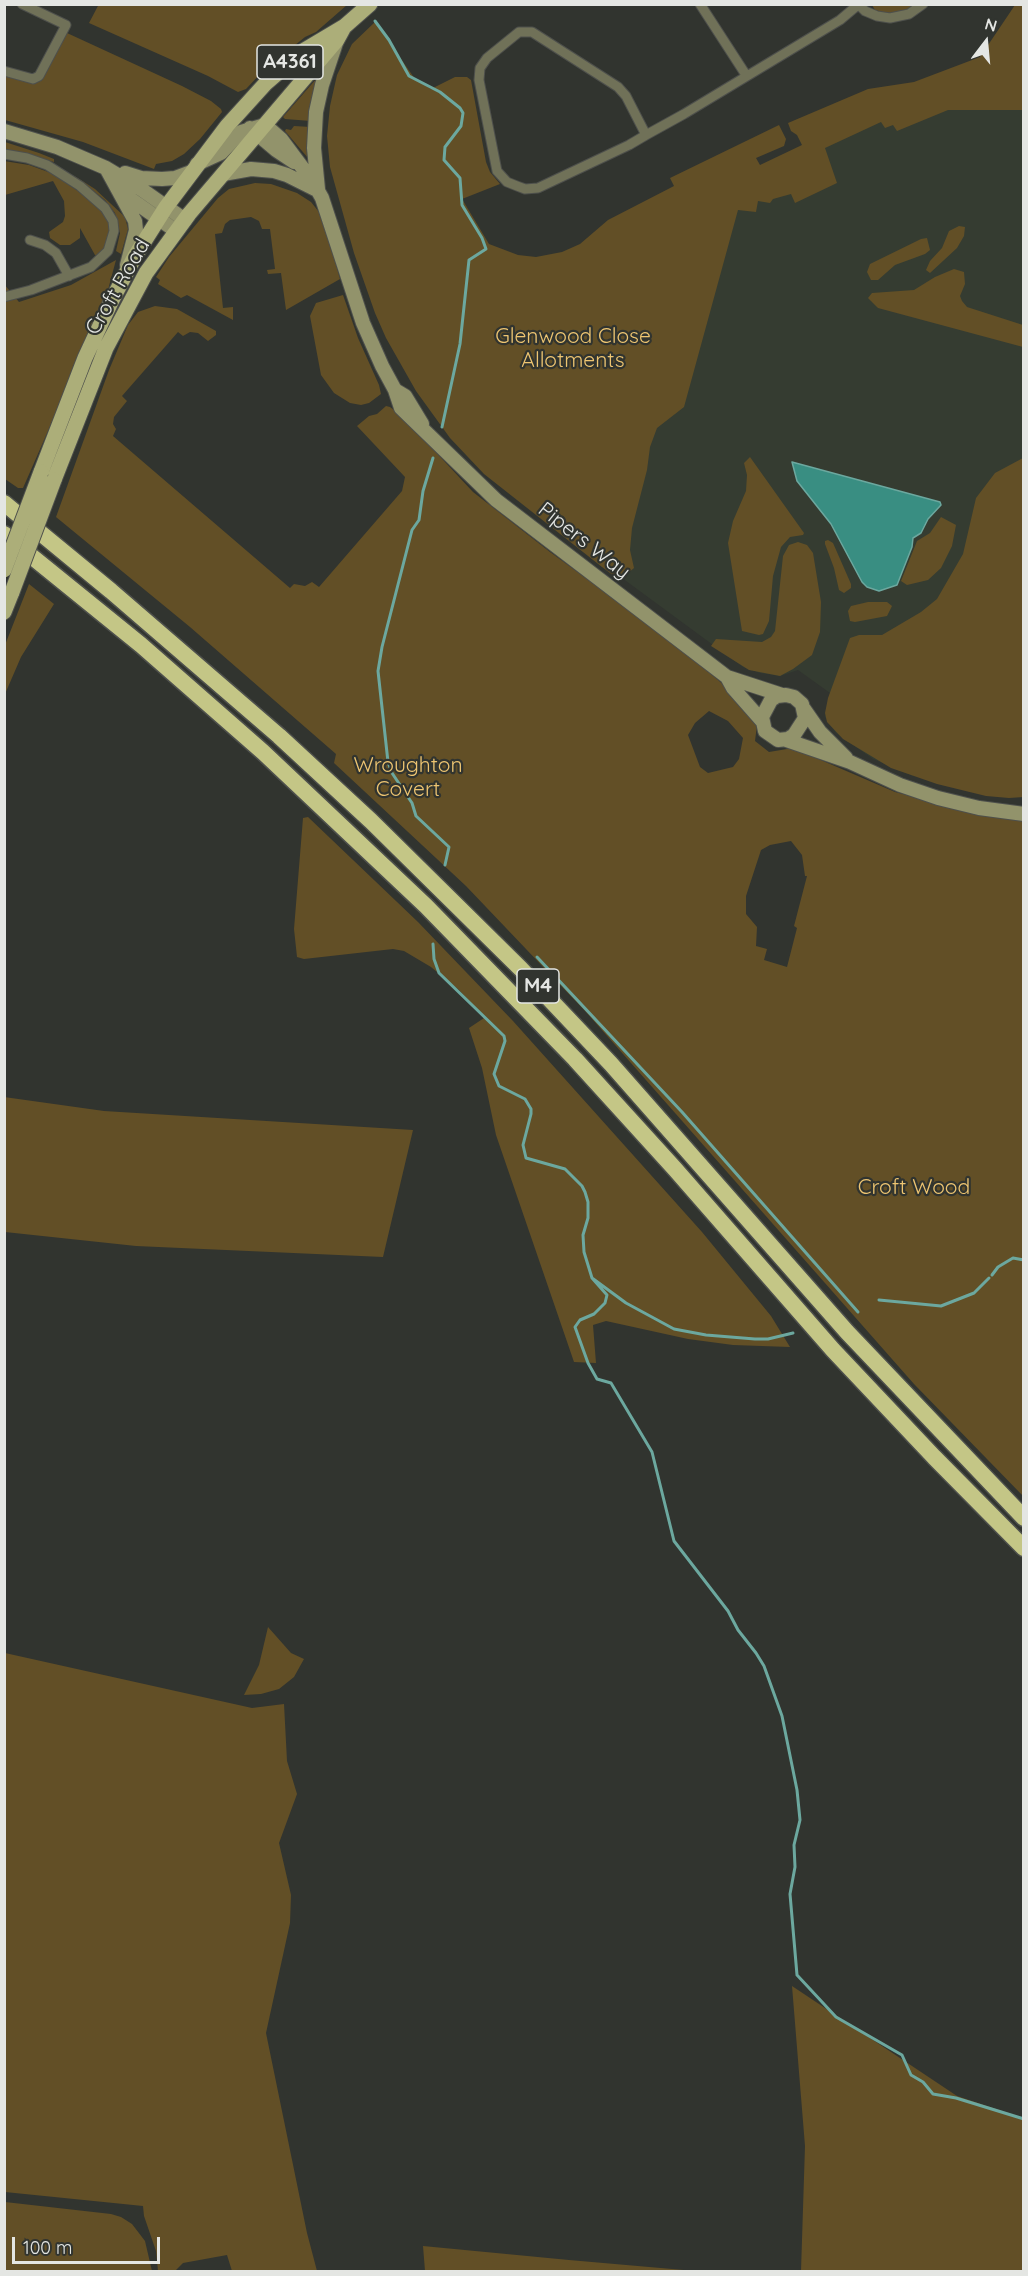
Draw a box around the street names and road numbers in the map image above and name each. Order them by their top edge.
road number: A4361 [257,45,323,79]
street label: Croft Road [80,235,156,339]
street label: Pipers Way [533,497,635,585]
road number: M4 [517,969,559,1003]

